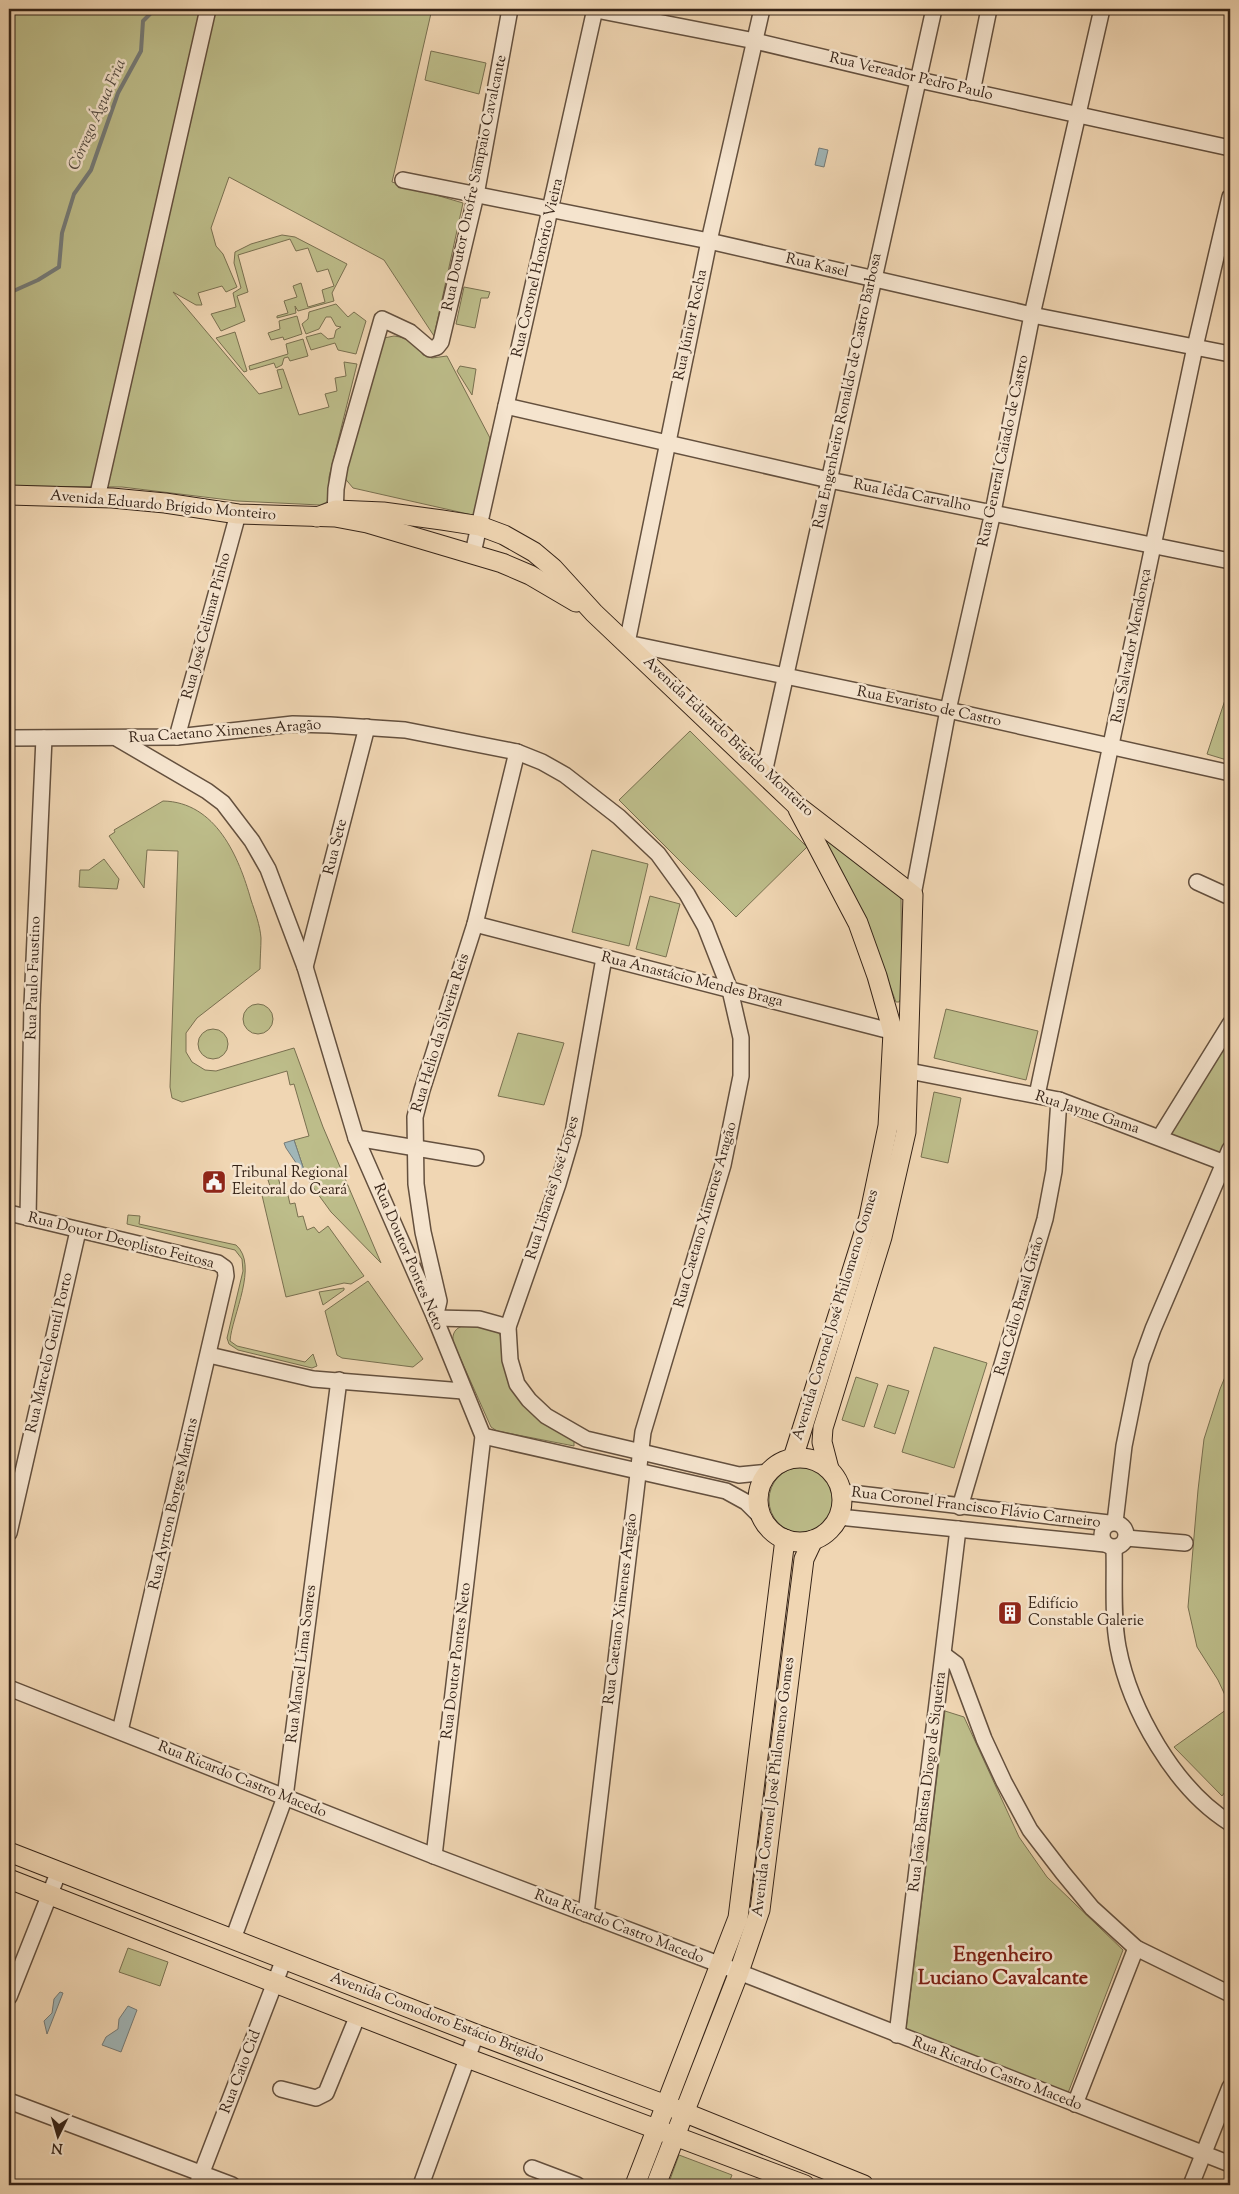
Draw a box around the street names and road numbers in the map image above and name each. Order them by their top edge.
street label: Rua Vereador Pedro Paulo [827,48,995,106]
street label: Rua Doutor Onofre Sampaio Cavalcante [438,53,512,313]
street label: Rua Coronel Honório Vieira [507,176,569,360]
street label: Rua Kasel [784,249,850,283]
street label: Rua Engenheiro Ronaldo de Castro Barbosa [809,251,888,531]
street label: Rua Júnior Rocha [669,267,713,383]
street label: Rua General Caiado de Castro [973,353,1035,549]
street label: Rua Iêda Carvalho [851,474,973,518]
street label: Avenida Eduardo Brígido Monteiro [49,486,277,526]
street label: Rua José Celimar Pinho [177,550,237,702]
street label: Rua Salvador Mendonça [1107,567,1157,725]
street label: Avenida Eduardo Brígido Monteiro [638,652,818,822]
street label: Rua Evaristo de Castro [855,681,1003,733]
street label: Rua Caetano Ximenes Aragão [128,715,322,749]
street label: Rua Sete [319,817,353,877]
street label: Rua Paulo Faustino [21,916,47,1040]
street label: Rua Anastácio Mendes Braga [599,947,785,1013]
street label: Rua Helio da Silveira Reis [407,951,475,1115]
street label: Rua Jayme Gama [1032,1086,1142,1140]
street label: Rua Libanês José Lopes [521,1114,585,1262]
street label: Rua Caetano Ximenes Aragão [669,1119,743,1311]
street label: Rua Doutor Pontes Neto [367,1180,449,1334]
street label: Avenida Coronel José Philomeno Gomes [788,1187,884,1443]
street label: Rua Doutor Deoplisto Feitosa [26,1208,216,1274]
street label: Rua Célio Brasil Girão [990,1234,1050,1378]
street label: Rua Marcelo Gentil Porto [21,1271,79,1435]
street label: Rua Ayrton Borges Martins [144,1416,204,1592]
street label: Rua Coronel Francisco Flávio Carneiro [850,1482,1102,1534]
street label: Rua Caetano Ximenes Aragão [599,1512,643,1706]
street label: Rua Doutor Pontes Neto [437,1581,477,1741]
street label: Rua Manoel Lima Soares [282,1584,322,1744]
street label: Avenida Coronel José Philomeno Gomes [748,1656,800,1918]
street label: Rua João Batista Diogo de Siqueira [904,1671,952,1893]
street label: Rua Ricardo Castro Macedo [154,1736,330,1824]
street label: Rua Ricardo Castro Macedo [531,1885,707,1969]
street label: Avenida Comodoro Estácio Brigido [327,1967,547,2069]
street label: Rua Caio Cid [215,2027,267,2117]
street label: Rua Ricardo Castro Macedo [909,2032,1085,2116]

